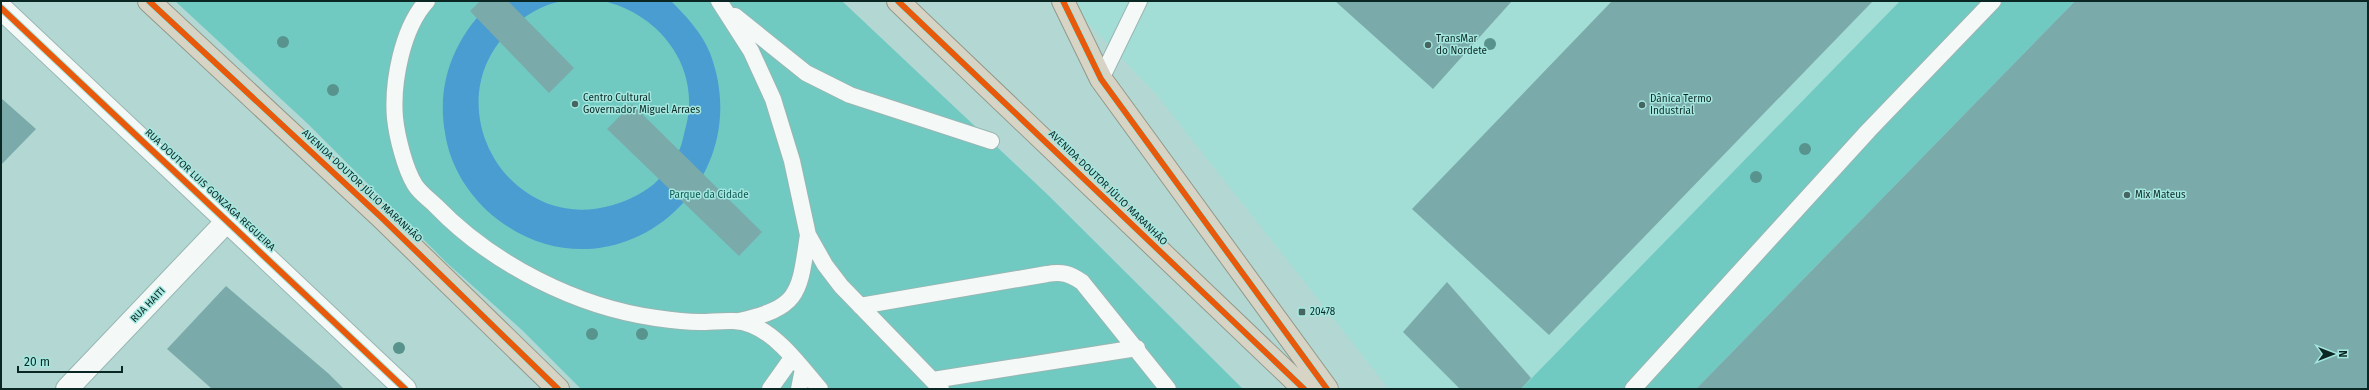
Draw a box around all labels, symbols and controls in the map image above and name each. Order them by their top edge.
place label: TransMar do Nordete [1436,33,1487,57]
marker: TransMar do Nordete [1423,40,1433,50]
place label: Centro Cultural Governador Miguel Arraes [583,92,700,116]
place label: Dânica Termo Industrial [1650,93,1712,117]
marker: Centro Cultural Governador Miguel Arraes [570,99,580,109]
marker: Dânica Termo Industrial [1637,100,1647,110]
street label: RUA DOUTOR LUIS GONZAGA REGUEIRA [142,126,278,254]
street label: AVENIDA DOUTOR JÚLIO MARANHÃO [299,126,426,245]
street label: AVENIDA DOUTOR JÚLIO MARANHÃO [1046,127,1171,248]
park label: Parque da Cidade [669,189,749,201]
place label: Mix Mateus [2135,189,2186,201]
marker: Mix Mateus [2122,190,2132,200]
street label: RUA HAITI [128,285,168,325]
place label: 20478 [1310,306,1336,318]
marker: 20478 [1297,307,1307,317]
north arrow [2313,334,2353,374]
scale bar [18,348,122,374]
text: N [2336,350,2349,358]
text: 20 m [24,355,50,369]

